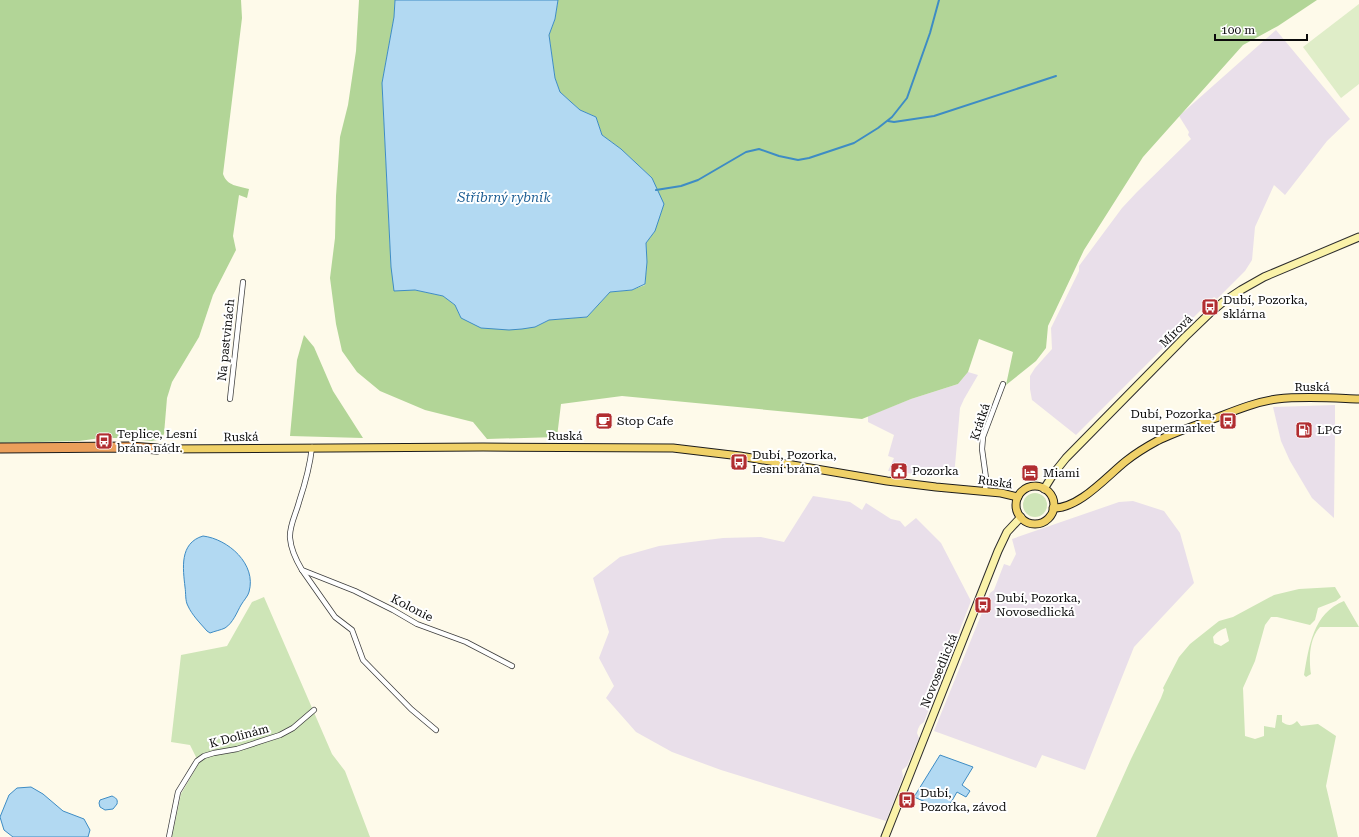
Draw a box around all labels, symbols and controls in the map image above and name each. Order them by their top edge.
scale bar [1215,16,1307,42]
text: 100 m [1221,23,1255,37]
water label: Stříbrný rybník [457,190,551,205]
place label: Dubí, Pozorka, sklárna [1223,293,1307,321]
bus stop icon: Dubí, Pozorka, sklárna [1200,297,1220,317]
street label: Na pastvinách [215,298,237,382]
street label: Mírová [1157,311,1196,350]
street label: Ruská [1295,380,1330,394]
street label: Krátká [967,401,993,442]
place label: Dubí, Pozorka, supermarket [1131,407,1216,435]
cafe icon: Stop Cafe [594,411,614,431]
bus stop icon: Dubí, Pozorka, supermarket [1218,411,1238,431]
place label: Stop Cafe [617,414,674,428]
fuel station icon: LPG [1294,420,1314,440]
place label: LPG [1317,423,1342,437]
place label: Teplice, Lesní brána nádr. [117,427,197,455]
street label: Ruská [548,429,583,443]
street label: Ruská [223,430,259,444]
bus stop icon: Teplice, Lesní brána nádr. [94,431,114,451]
place label: Dubí, Pozorka, Lesní brána [752,448,836,476]
bus stop icon: Dubí, Pozorka, Lesní brána [729,452,749,472]
public building icon: Pozorka [889,461,909,481]
hotel icon: Miami [1020,463,1040,483]
place label: Pozorka [912,464,959,478]
place label: Miami [1043,466,1080,480]
street label: Ruská [977,473,1014,491]
place label: Dubí, Pozorka, Novosedlická [996,591,1080,619]
street label: Kolonie [389,592,436,625]
bus stop icon: Dubí, Pozorka, Novosedlická [973,595,993,615]
street label: Novosedlická [918,631,960,710]
street label: K Dolinám [208,721,270,751]
place label: Dubí, Pozorka, závod [920,786,1007,814]
bus stop icon: Dubí, Pozorka, závod [897,790,917,810]

